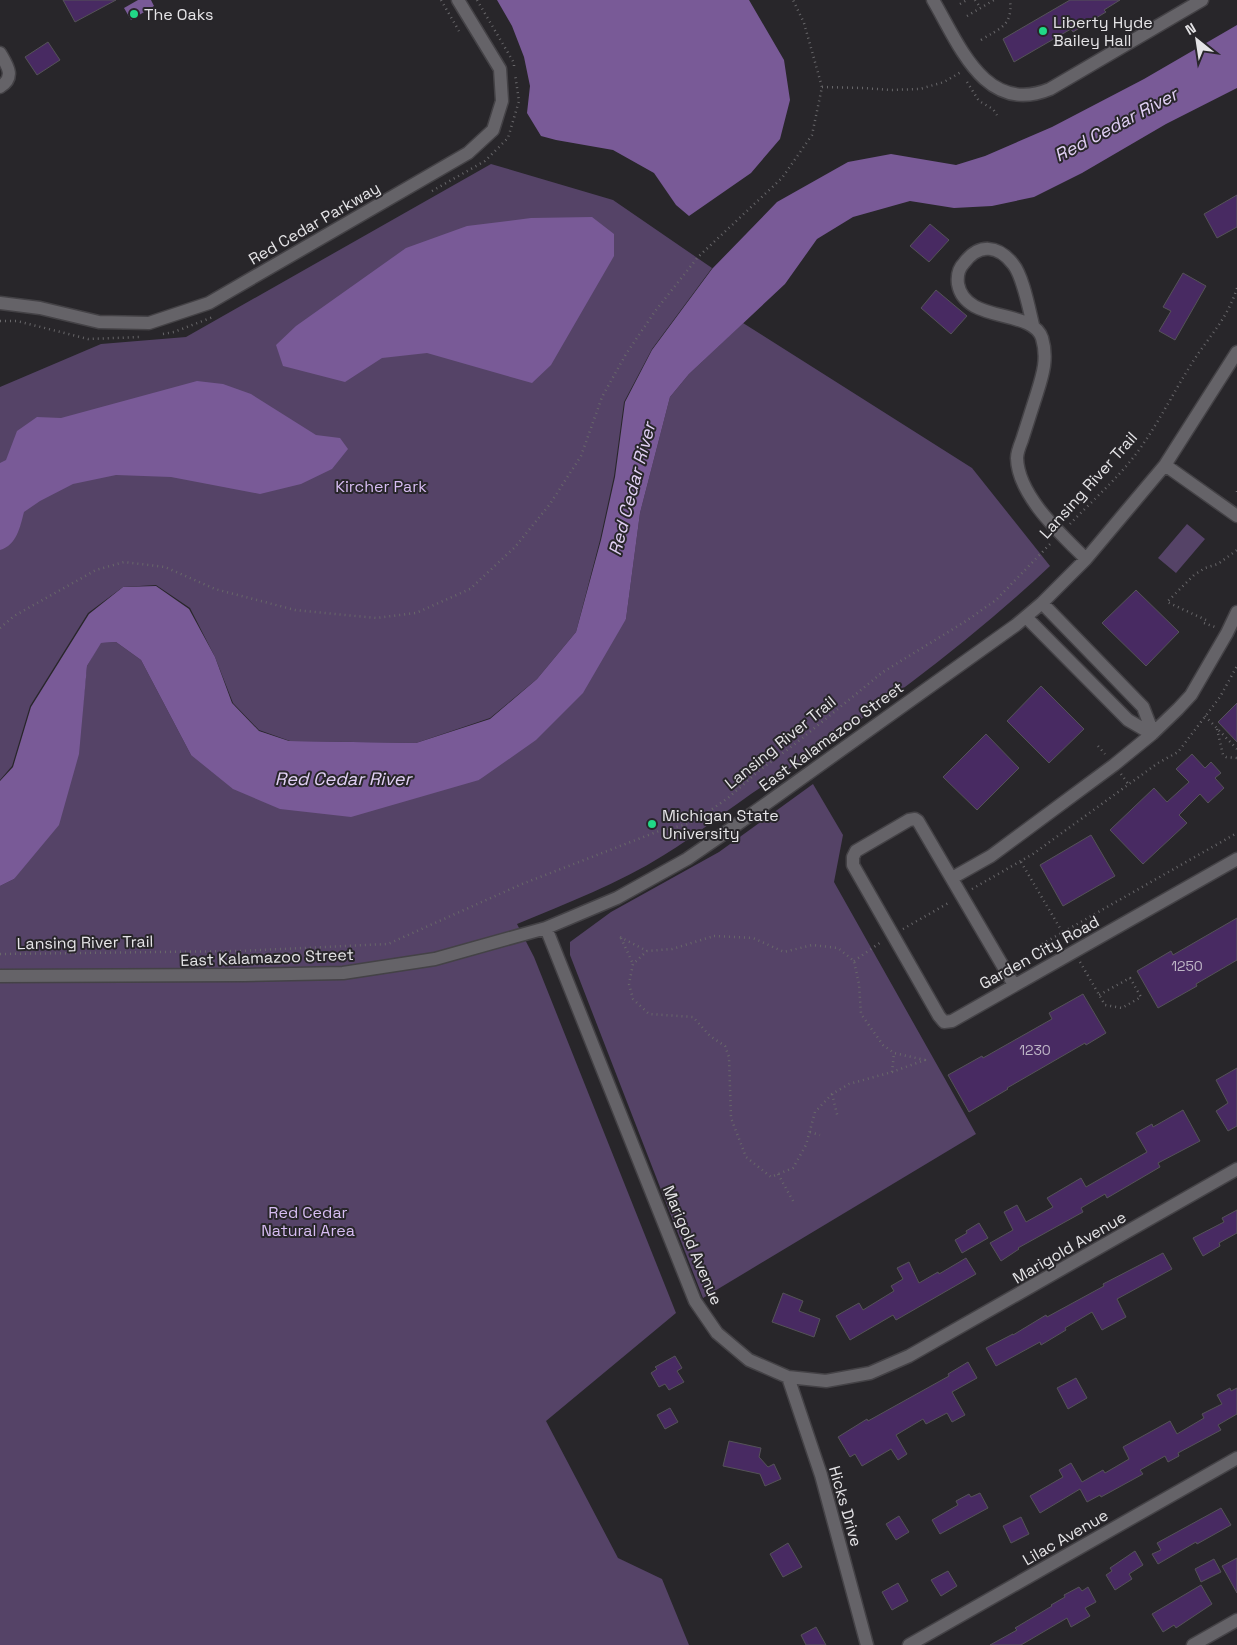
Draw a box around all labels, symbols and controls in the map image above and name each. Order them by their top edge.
place label: The Oaks [144,4,214,25]
marker: The Oaks [128,8,140,20]
place label: Liberty Hyde Bailey Hall [1053,12,1153,51]
north arrow [1172,15,1222,65]
text: N [1182,19,1199,39]
marker: Liberty Hyde Bailey Hall [1037,25,1049,37]
water label: Red Cedar River [1050,81,1183,167]
street label: Red Cedar Parkway [245,177,384,270]
water label: Red Cedar River [603,418,661,558]
street label: Lansing River Trail [1035,427,1142,543]
park label: Kircher Park [335,476,427,497]
street label: East Kalamazoo Street [755,677,908,796]
street label: Lansing River Trail [721,691,840,794]
water label: Red Cedar River [275,767,413,790]
place label: Michigan State University [662,805,779,844]
marker: Michigan State University [646,818,658,830]
street label: Garden City Road [976,911,1103,994]
street label: Lansing River Trail [16,931,154,954]
street label: East Kalamazoo Street [180,944,354,971]
house number: 1250 [1171,957,1203,975]
house number: 1230 [1019,1041,1051,1059]
street label: Marigold Avenue [658,1182,727,1308]
park label: Red Cedar Natural Area [261,1202,355,1241]
street label: Marigold Avenue [1009,1206,1130,1288]
street label: Hicks Drive [824,1463,867,1549]
street label: Lilac Avenue [1019,1504,1112,1570]

